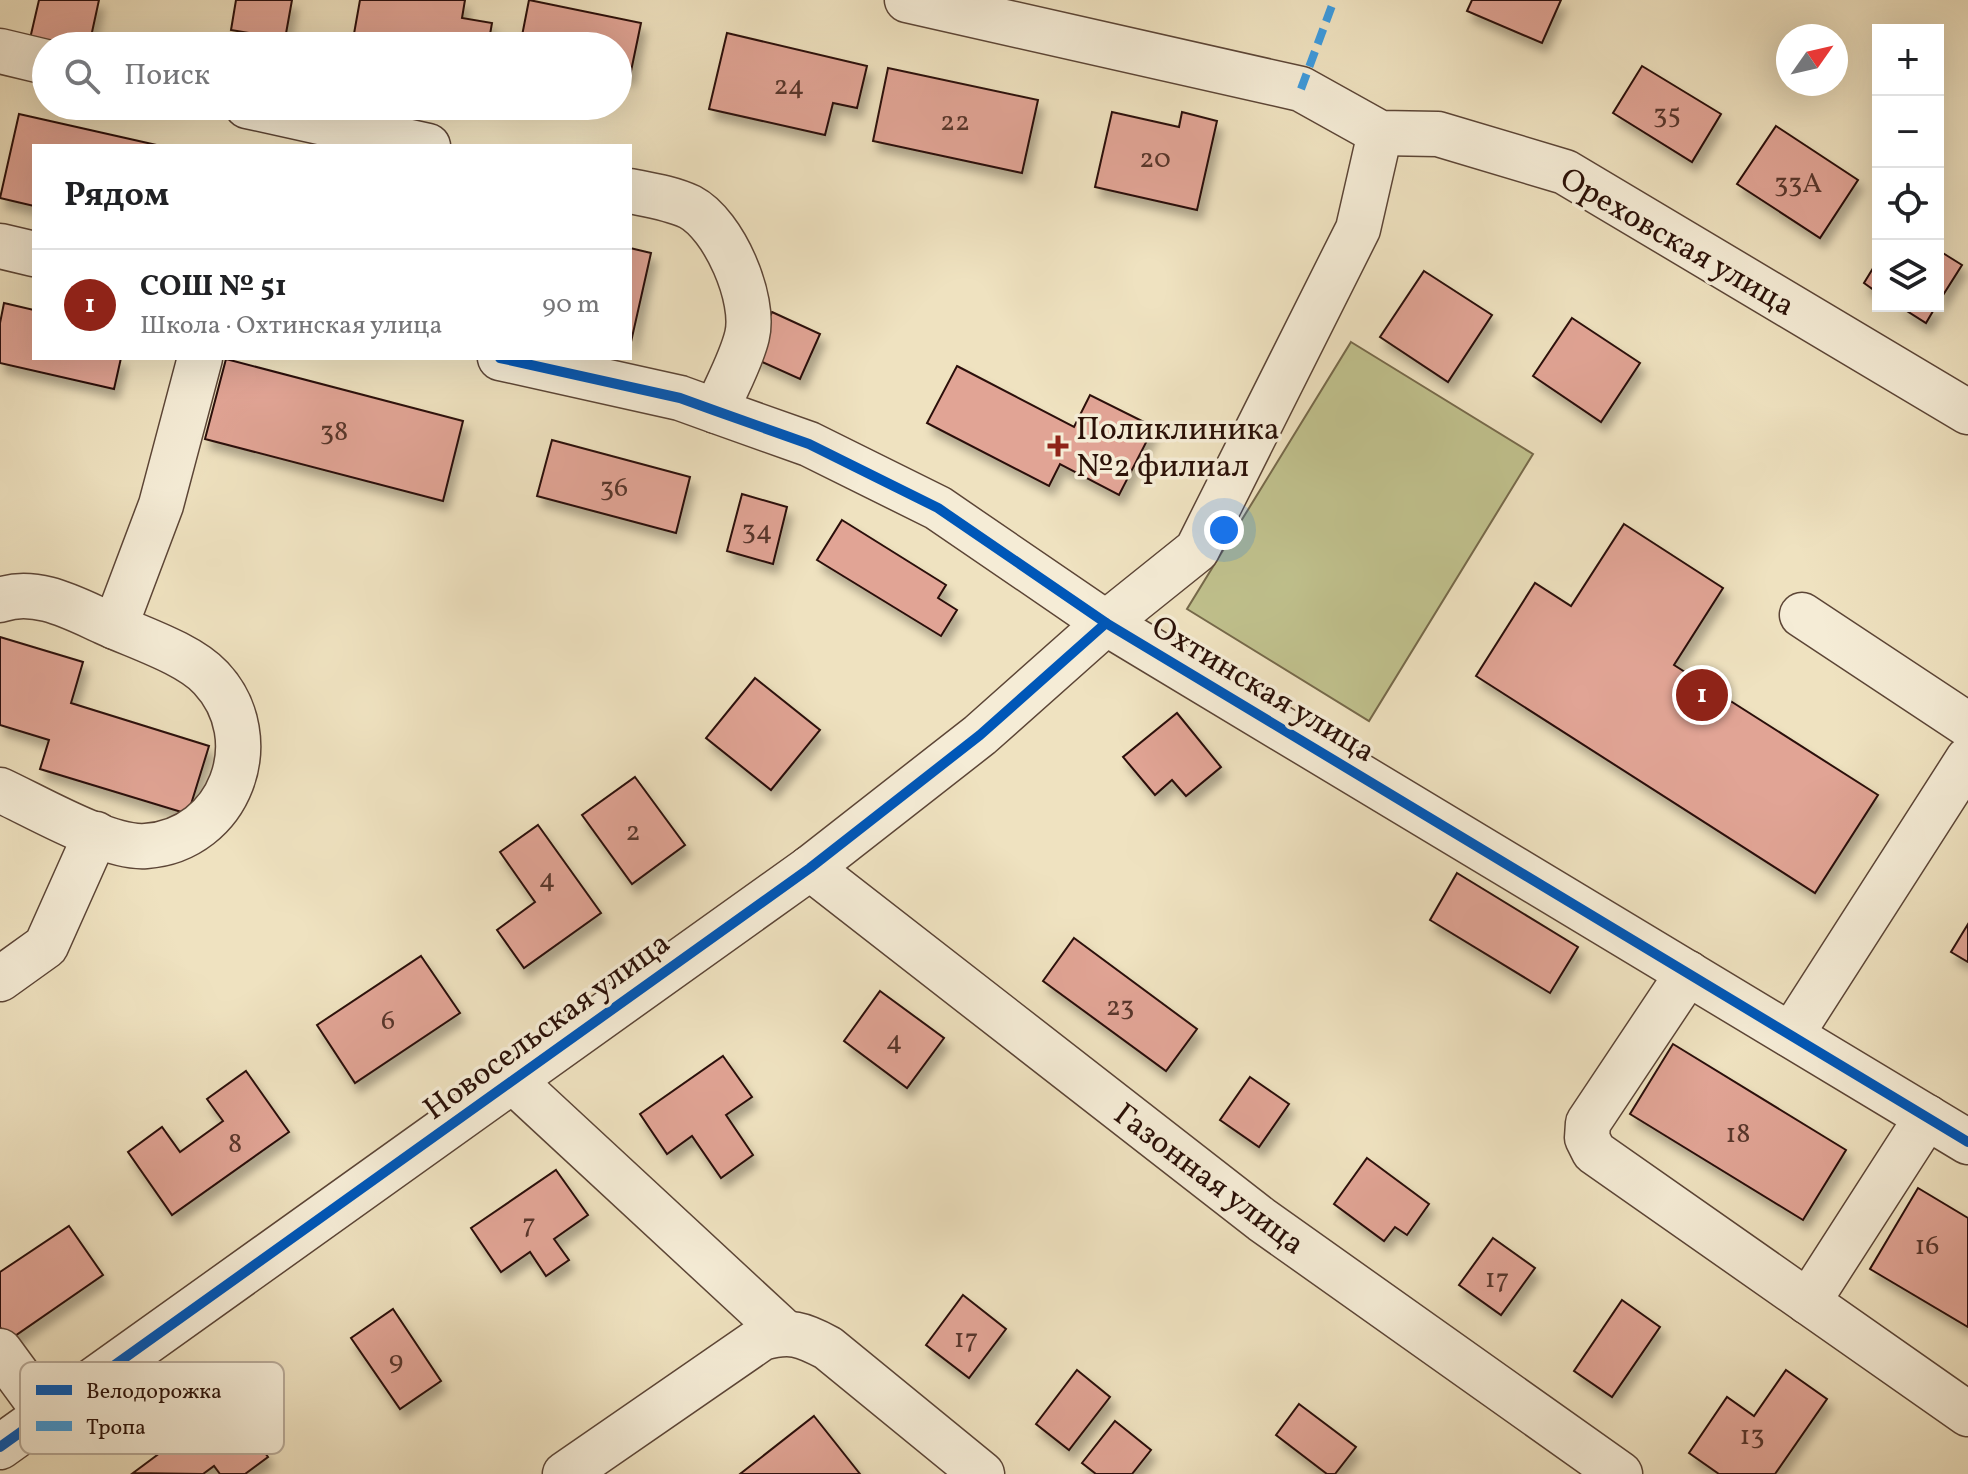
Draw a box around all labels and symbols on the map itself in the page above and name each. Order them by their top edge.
north arrow [1776,24,1848,96]
house number: 24 [774,67,804,106]
house number: 35 [1653,96,1681,135]
house number: 22 [940,103,970,142]
house number: 20 [1139,140,1171,179]
street label: Ореховская улица [1551,158,1802,329]
house number: 33А [1774,165,1822,204]
place label: Поликлиника №2 филиал [1076,409,1280,490]
house number: 38 [320,413,348,452]
marker: Поликлиника №2 филиал [1047,435,1069,457]
house number: 36 [600,469,628,508]
your location [1204,510,1244,550]
house number: 34 [741,512,773,551]
street label: Охтинская улица [1142,606,1383,775]
pin: 1 [1676,665,1728,725]
house number: 2 [625,813,641,852]
house number: 4 [539,860,555,899]
street label: Новосельская улица [415,923,680,1132]
house number: 23 [1106,988,1134,1027]
house number: 6 [381,1002,395,1041]
house number: 4 [886,1022,902,1061]
street label: Газонная улица [1104,1094,1313,1267]
house number: 18 [1725,1115,1751,1154]
house number: 8 [228,1125,242,1164]
house number: 7 [522,1205,536,1244]
house number: 16 [1914,1227,1940,1266]
house number: 17 [1485,1260,1509,1299]
house number: 17 [954,1320,978,1359]
house number: 9 [389,1342,403,1381]
legend [20,1362,284,1454]
text: Велодорожка [86,1377,222,1408]
text: Тропа [86,1413,146,1444]
house number: 13 [1739,1417,1765,1456]

